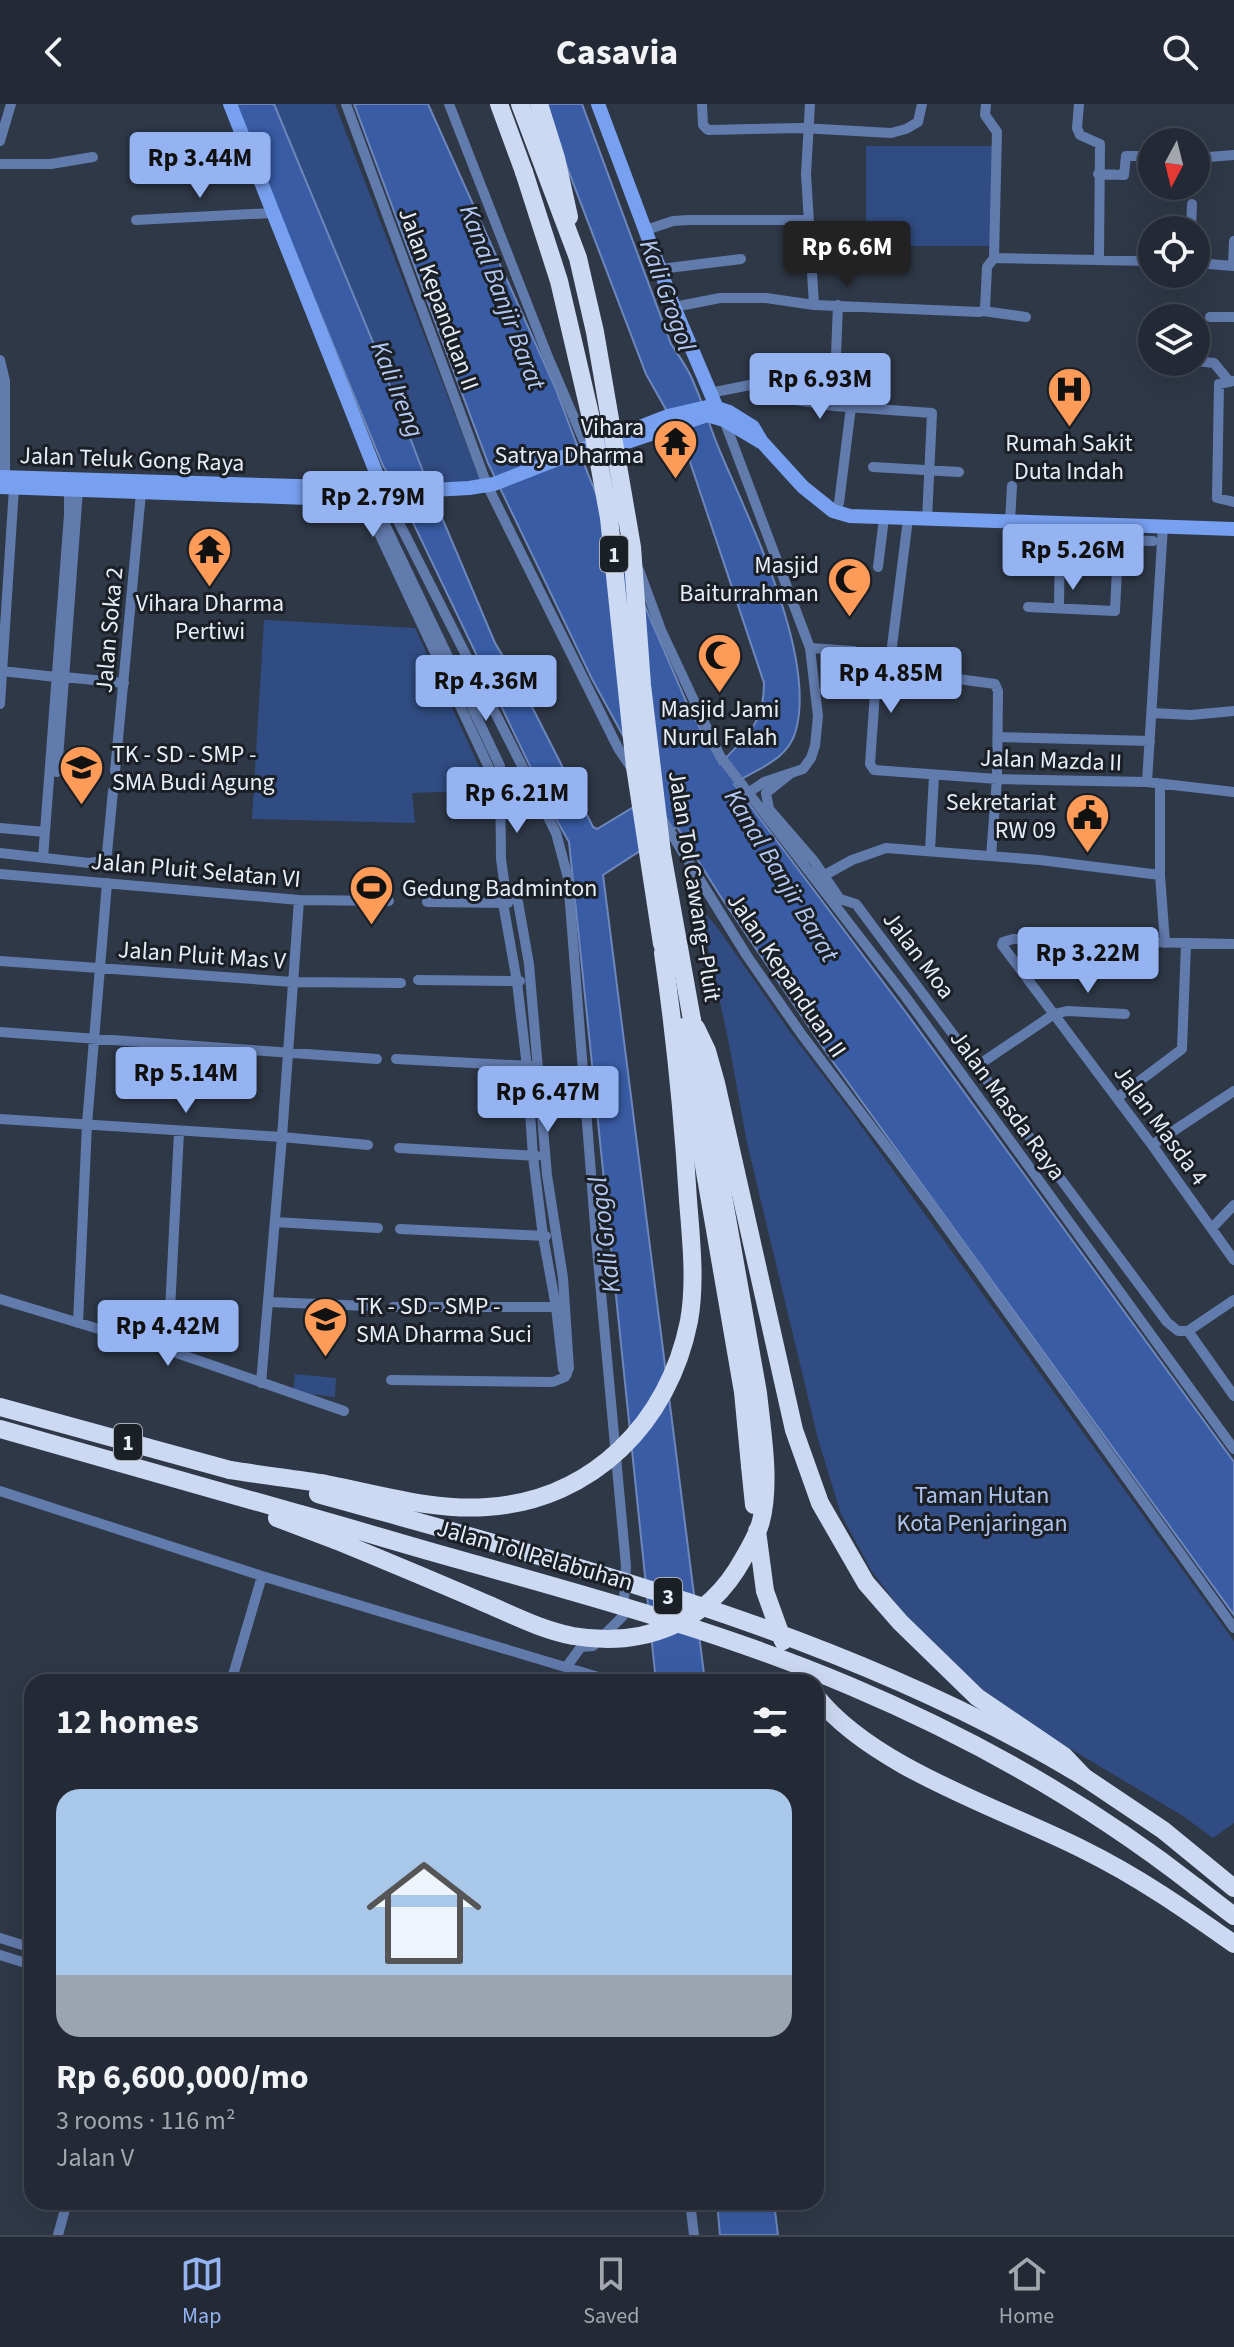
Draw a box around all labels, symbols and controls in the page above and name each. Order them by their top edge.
text: Casavia [556,27,678,78]
icon: back [32,30,76,74]
icon: search [1158,30,1202,74]
north arrow [1138,128,1210,200]
map controls [1138,128,1210,376]
pin: Rp 3.44M [117,132,283,200]
text: Rp 3.44M [148,139,252,176]
water label: Kanal Banjir Barat [450,199,555,396]
street label: Jalan Kepanduan II [389,203,488,396]
button: locate [1138,216,1210,288]
pin: Rp 6.6M [773,221,921,289]
text: Rp 6.6M [801,228,893,265]
water label: Kali Grogol [630,234,705,357]
button: layers [1138,304,1210,376]
water label: Kali Ireng [361,335,434,443]
pin: Rp 6.93M [737,353,903,421]
text: Rp 6.93M [768,360,872,397]
hospital icon: Rumah Sakit Duta Indah [1045,365,1093,428]
place label: Vihara Satrya Dharma [495,410,644,473]
temple icon: Vihara Satrya Dharma [651,417,699,480]
place label: Rumah Sakit Duta Indah [1005,426,1133,489]
street label: Jalan Teluk Gong Raya [19,438,245,481]
pin: Rp 2.79M [290,471,456,539]
text: Rp 2.79M [321,478,425,515]
pin: Rp 5.26M [990,524,1156,592]
temple icon: Vihara Dharma Pertiwi [186,525,234,588]
text: Rp 5.26M [1021,531,1125,568]
road number: 1 [600,536,628,572]
place label: Masjid Baiturrahman [679,548,819,611]
mosque icon: Masjid Baiturrahman [826,555,874,618]
street label: Jalan Soka 2 [87,566,132,694]
place label: Vihara Dharma Pertiwi [136,586,284,649]
mosque icon: Masjid Jami Nurul Falah [696,631,744,694]
pin: Rp 4.85M [808,647,974,715]
text: Rp 4.85M [839,654,943,691]
pin: Rp 4.36M [403,655,569,723]
text: Rp 4.36M [434,662,538,699]
place label: Masjid Jami Nurul Falah [661,692,779,755]
place label: TK - SD - SMP - SMA Budi Agung [112,737,275,800]
street label: Jalan Mazda II [979,741,1123,780]
school or university icon: TK - SD - SMP - SMA Budi Agung [57,744,105,807]
pin: Rp 6.21M [434,767,600,835]
street label: Jalan Tol Cawang–Pluit [659,768,730,1004]
text: Rp 6.21M [465,774,569,811]
water label: Kanal Banjir Barat [715,782,848,969]
place label: Sekretariat RW 09 [946,785,1056,848]
public building icon: Sekretariat RW 09 [1063,792,1111,855]
street label: Jalan Pluit Selatan VI [90,844,302,897]
sports icon: Gedung Badminton [347,864,395,927]
place label: Gedung Badminton [402,871,598,906]
street label: Jalan Kepanduan II [718,886,855,1065]
street label: Jalan Moa [874,904,963,1007]
pin: Rp 3.22M [1005,927,1171,995]
street label: Jalan Pluit Mas V [117,932,288,979]
text: Rp 3.22M [1036,934,1140,971]
street label: Jalan Masda Raya [941,1023,1074,1188]
pin: Rp 5.14M [103,1047,269,1115]
text: Rp 5.14M [134,1054,238,1091]
street label: Jalan Masda 4 [1105,1058,1216,1193]
pin: Rp 6.47M [465,1066,631,1134]
text: Rp 6.47M [496,1073,600,1110]
water label: Kali Grogol [579,1174,630,1295]
place label: TK - SD - SMP - SMA Dharma Suci [356,1289,532,1352]
school or university icon: TK - SD - SMP - SMA Dharma Suci [301,1296,349,1359]
pin: Rp 4.42M [85,1300,251,1368]
text: Rp 4.42M [116,1307,220,1344]
road number: 1 [114,1424,142,1460]
park label: Taman Hutan Kota Penjaringan [896,1478,1068,1541]
street label: Jalan Tol Pelabuhan [433,1511,637,1600]
road number: 3 [654,1578,682,1614]
text: 12 homes [56,1698,199,1747]
icon: filters [748,1700,792,1744]
icon: home [352,1841,496,1985]
text: Rp 6,600,000/mo [56,2053,309,2102]
text: 3 rooms · 116 m² [56,2102,235,2139]
text: Jalan V [56,2139,134,2176]
tab: Map [180,2252,224,2332]
tab: Saved [583,2252,639,2332]
tab: Home [999,2252,1054,2332]

